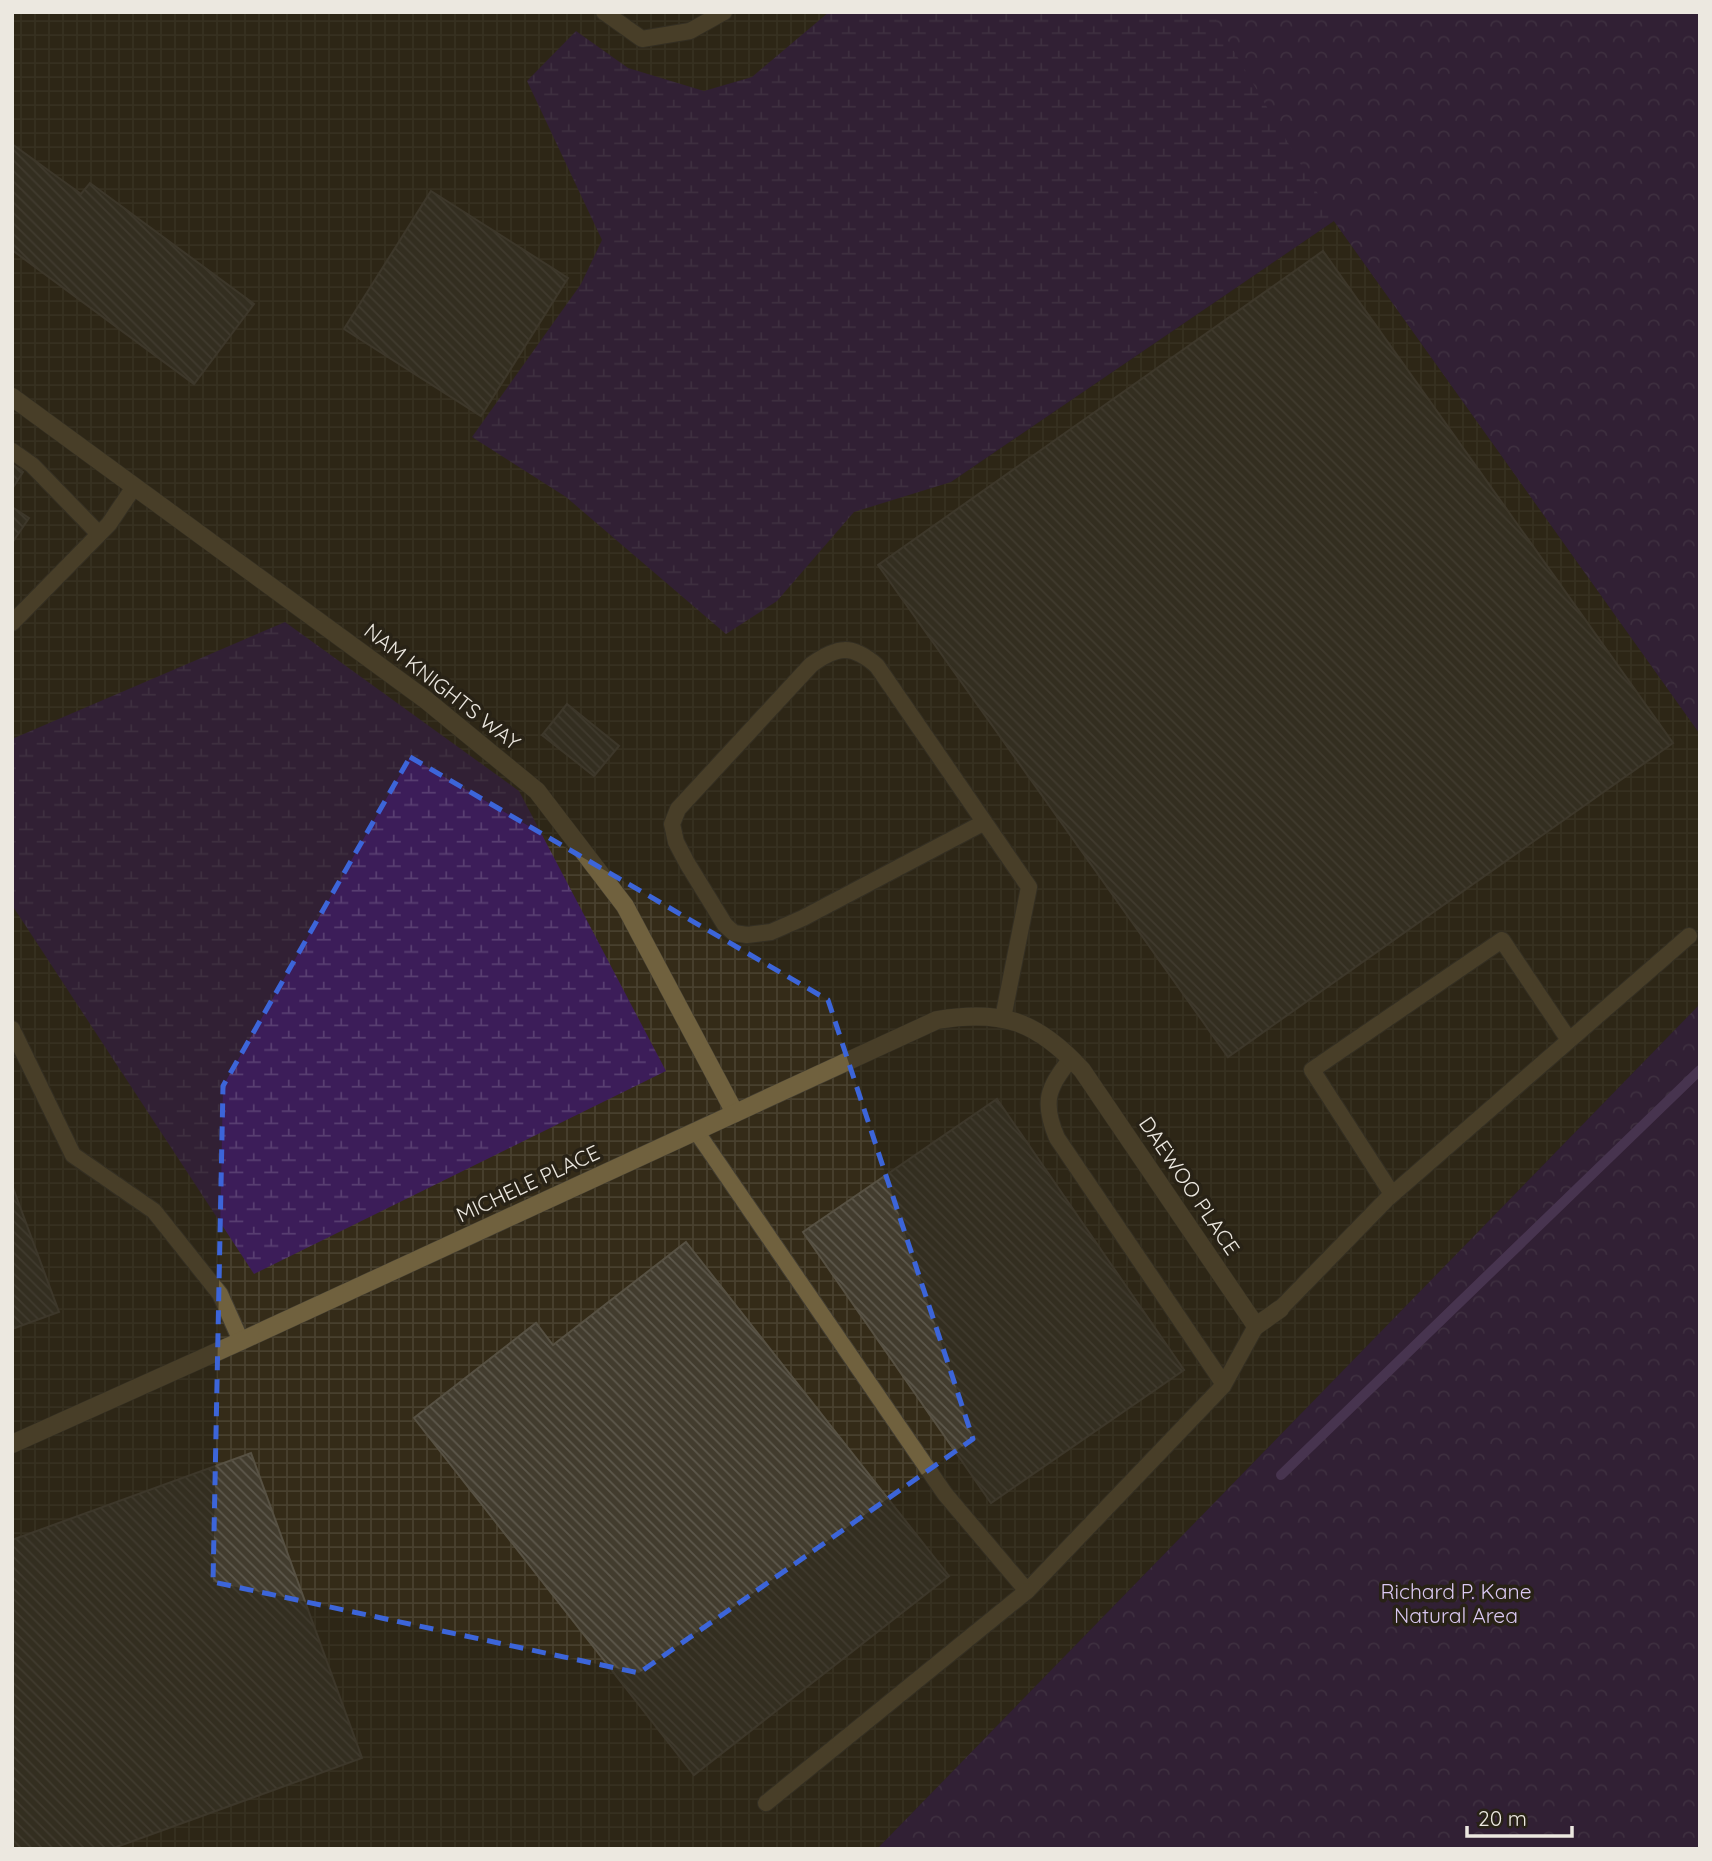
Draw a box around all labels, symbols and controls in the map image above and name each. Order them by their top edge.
street label: NAM KNIGHTS WAY [359,617,526,755]
street label: DAEWOO PLACE [1134,1111,1246,1260]
street label: MICHELE PLACE [452,1139,603,1228]
park label: Richard P. Kane Natural Area [1380,1578,1532,1628]
scale bar [1467,1794,1572,1838]
text: 20 m [1478,1805,1527,1831]

